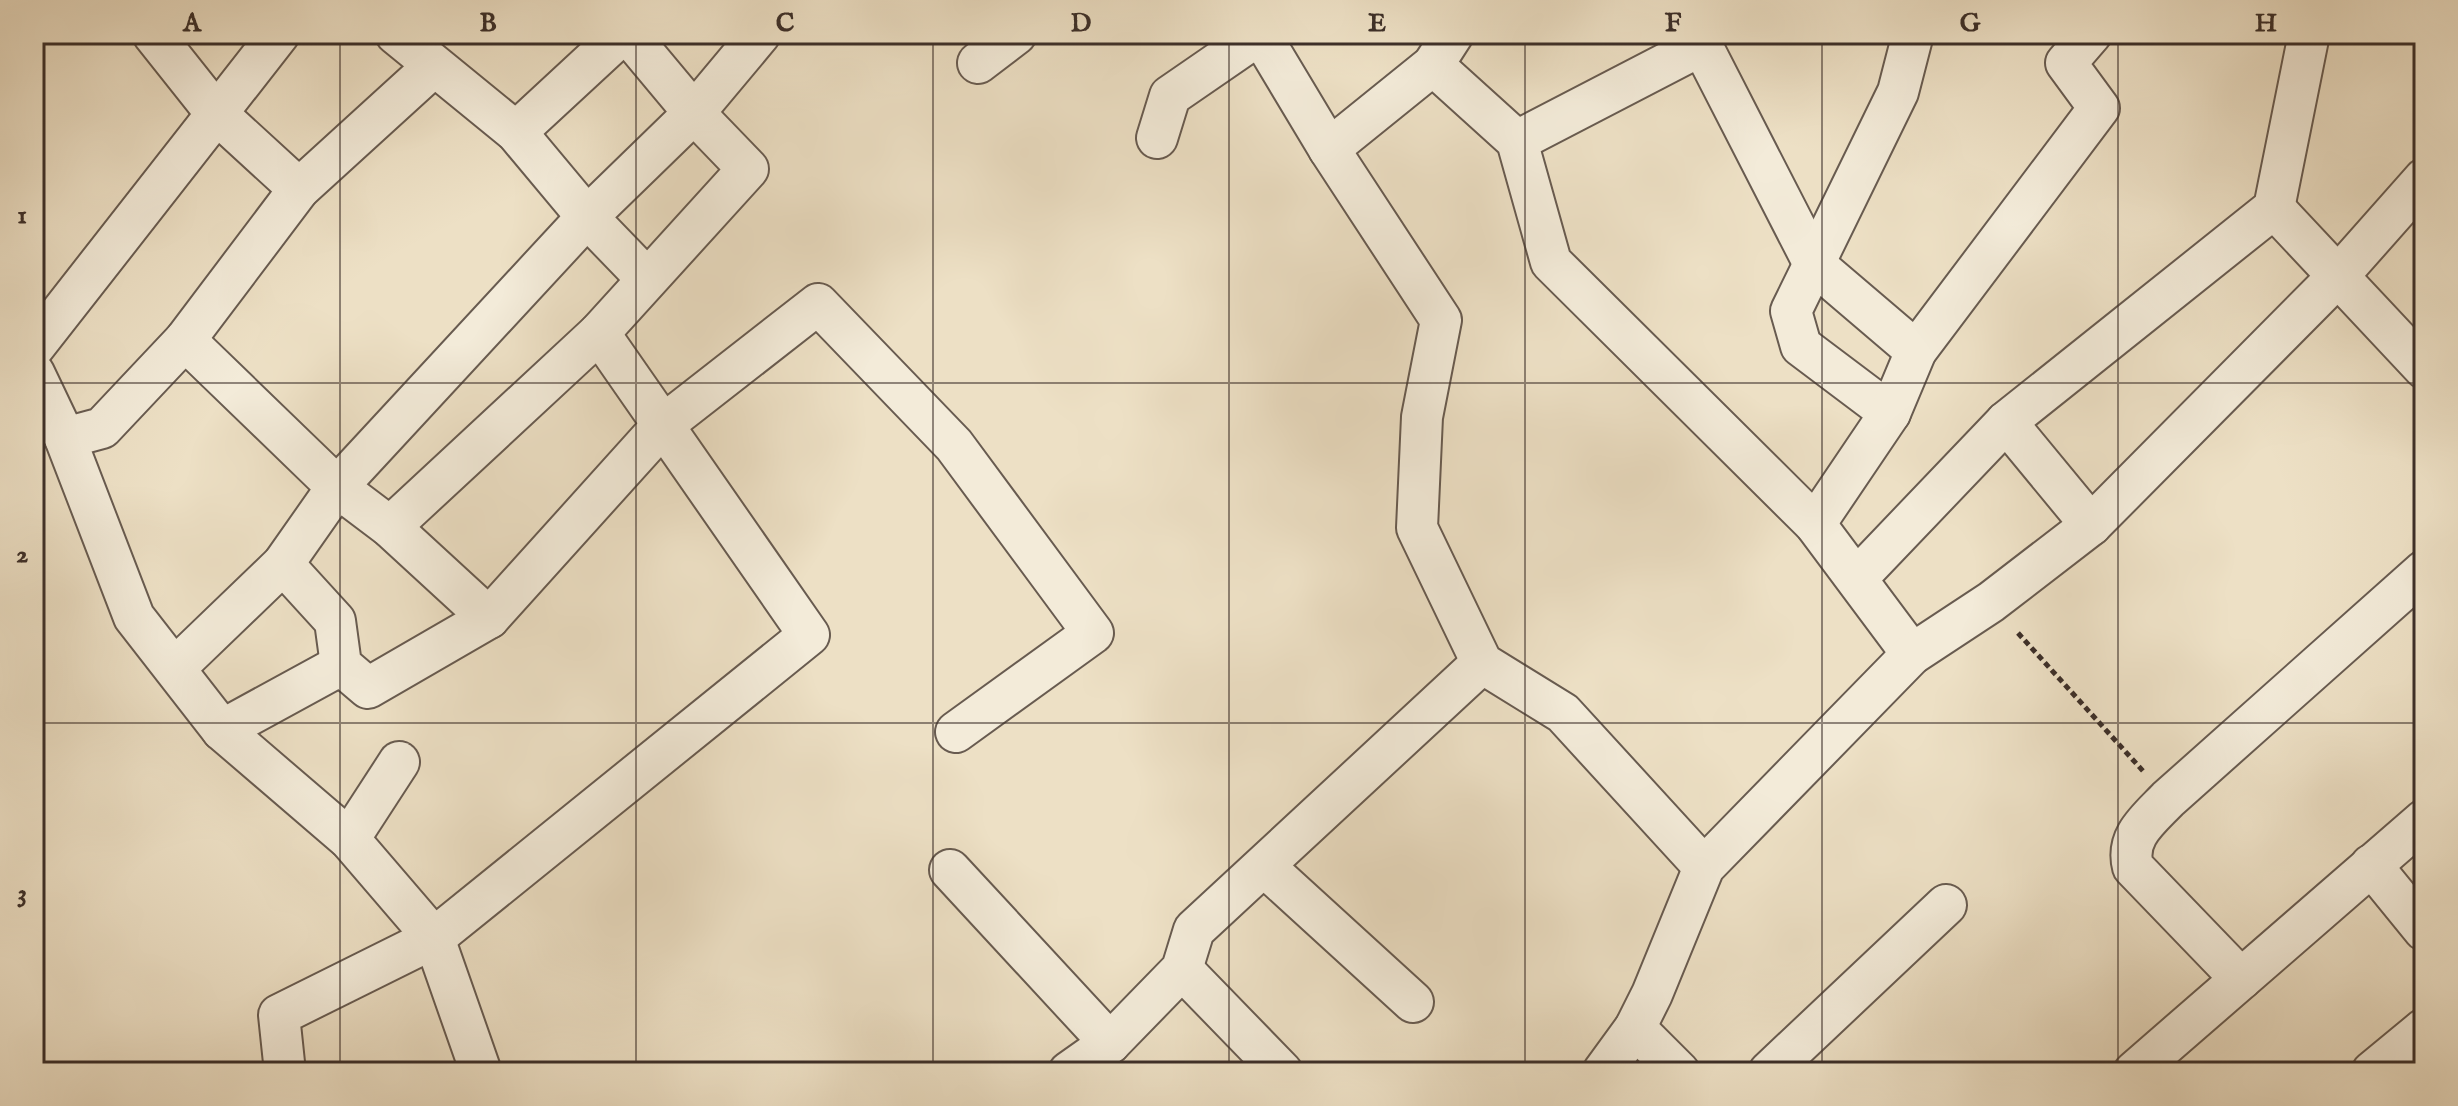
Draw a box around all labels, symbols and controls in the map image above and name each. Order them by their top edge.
text: A [182,7,202,40]
text: B [479,7,497,40]
text: C [776,7,795,40]
text: D [1071,7,1092,40]
text: E [1368,7,1386,40]
text: F [1665,7,1682,40]
text: G [1960,7,1981,40]
text: H [2255,7,2277,40]
text: 1 [17,199,27,232]
text: 2 [16,538,28,571]
text: 3 [17,877,27,910]

